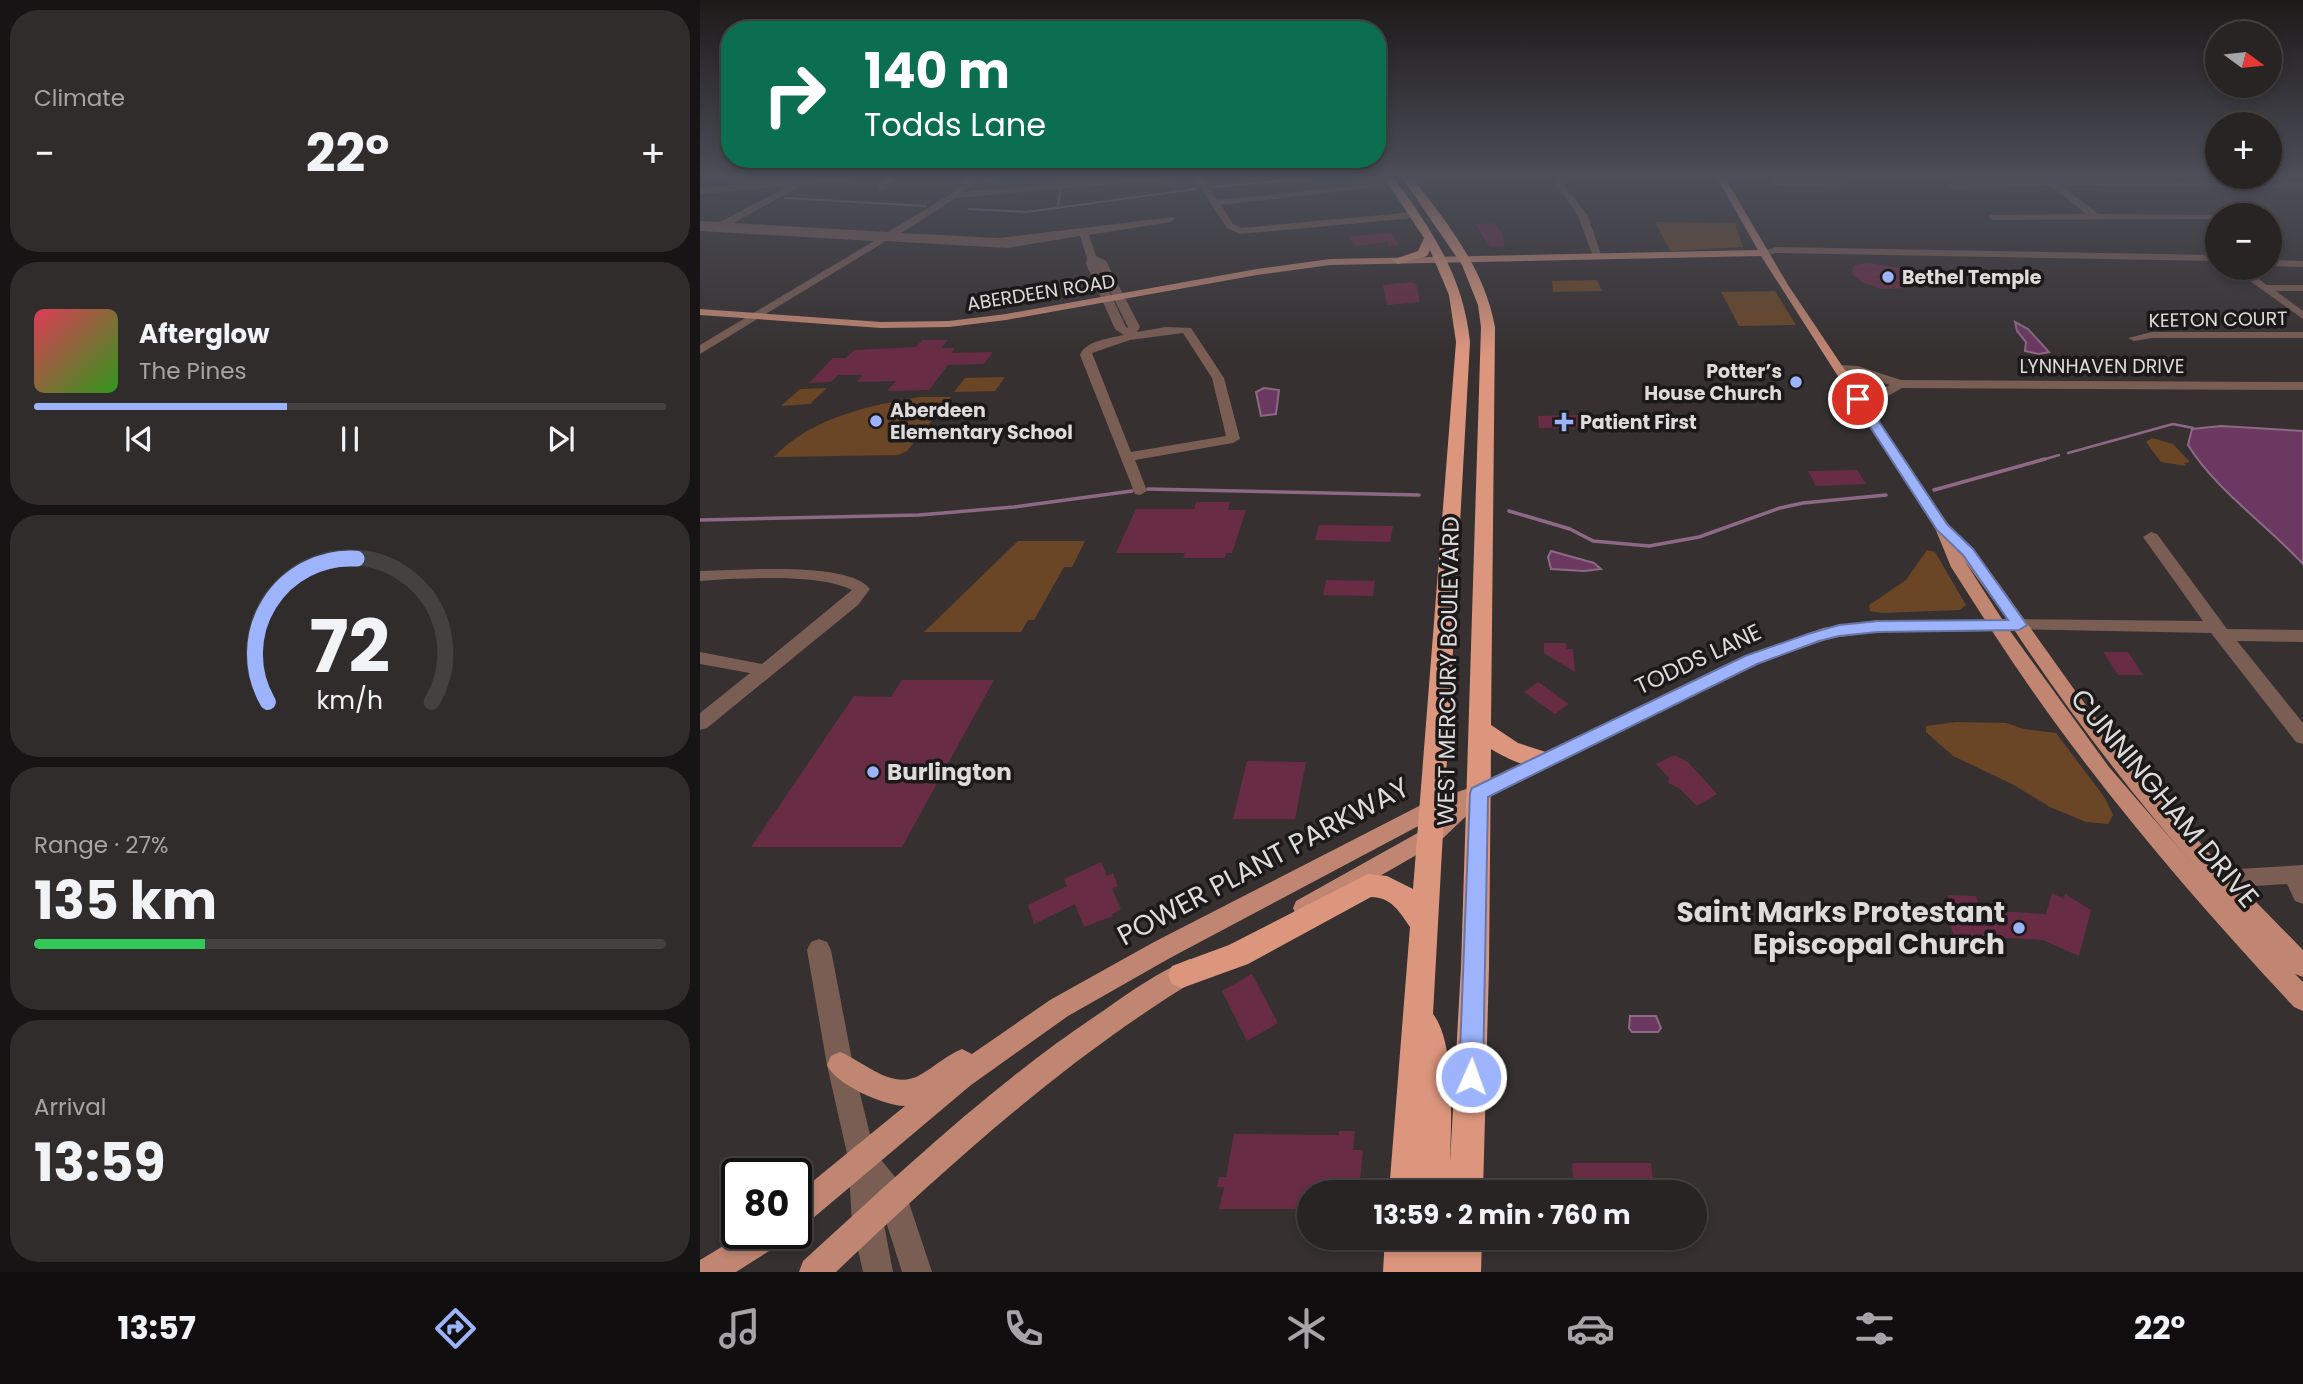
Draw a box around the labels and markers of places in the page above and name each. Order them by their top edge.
place label: Bethel Temple [1902,264,2042,291]
marker: Bethel Temple [1880,269,1896,285]
place label: Potter’s House Church [1644,358,1782,407]
pin [1828,369,1888,429]
marker: Potter’s House Church [1788,374,1804,390]
place label: Aberdeen Elementary School [890,397,1073,446]
place label: Patient First [1580,409,1697,436]
marker: Patient First [1554,412,1574,432]
marker: Aberdeen Elementary School [868,413,884,429]
place label: Burlington [887,756,1012,788]
marker: Burlington [865,764,881,780]
place label: Saint Marks Protestant Episcopal Church [1677,893,2005,964]
marker: Saint Marks Protestant Episcopal Church [2011,920,2027,936]

